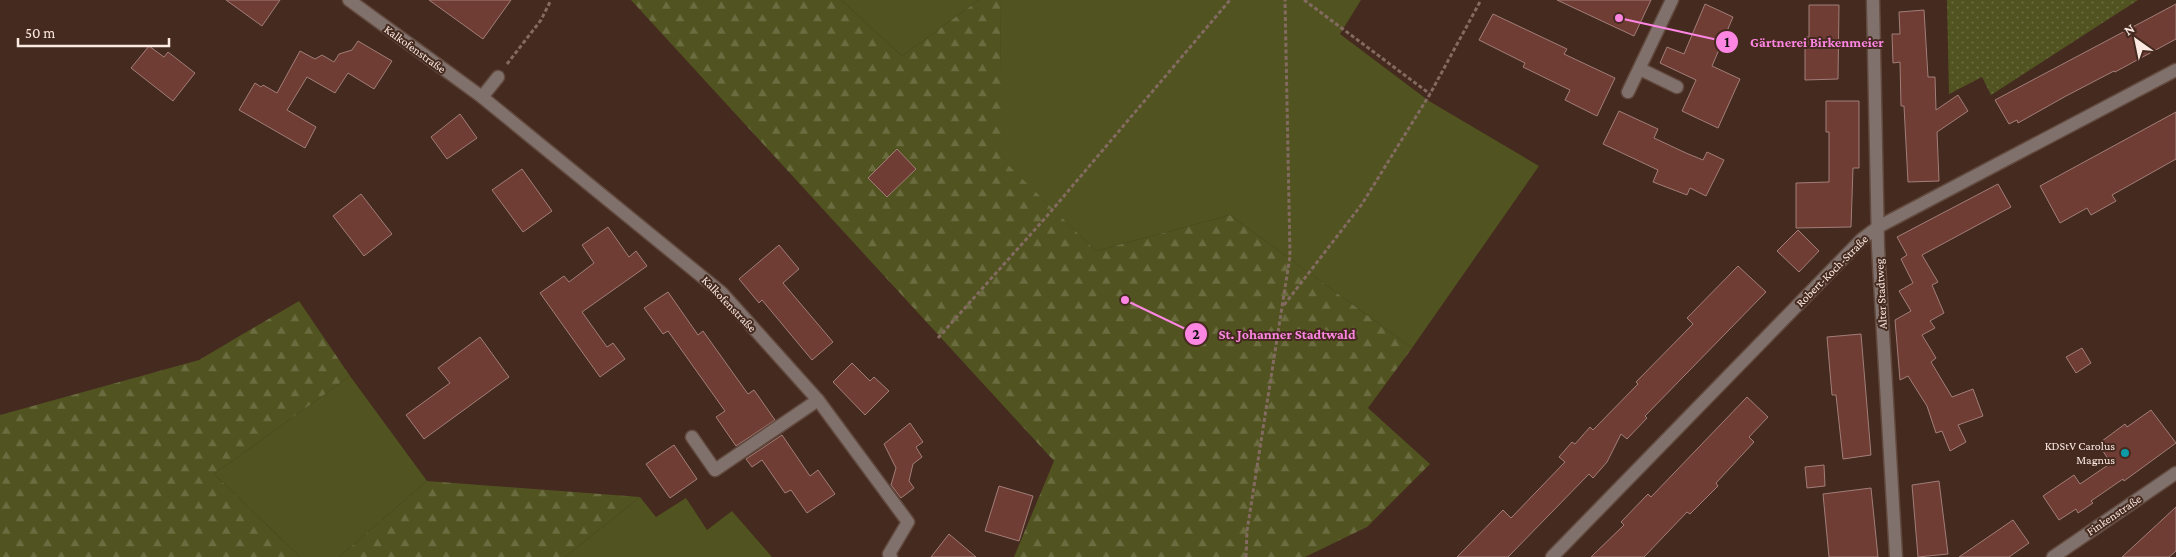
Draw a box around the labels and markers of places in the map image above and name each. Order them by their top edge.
callout: Gärtnerei Birkenmeier [1715,27,1893,56]
callout: St. Johanner Stadtwald [1183,319,1365,348]
place label: KDStV Carolus Magnus [2045,439,2115,467]
marker: KDStV Carolus Magnus [2119,447,2131,459]

